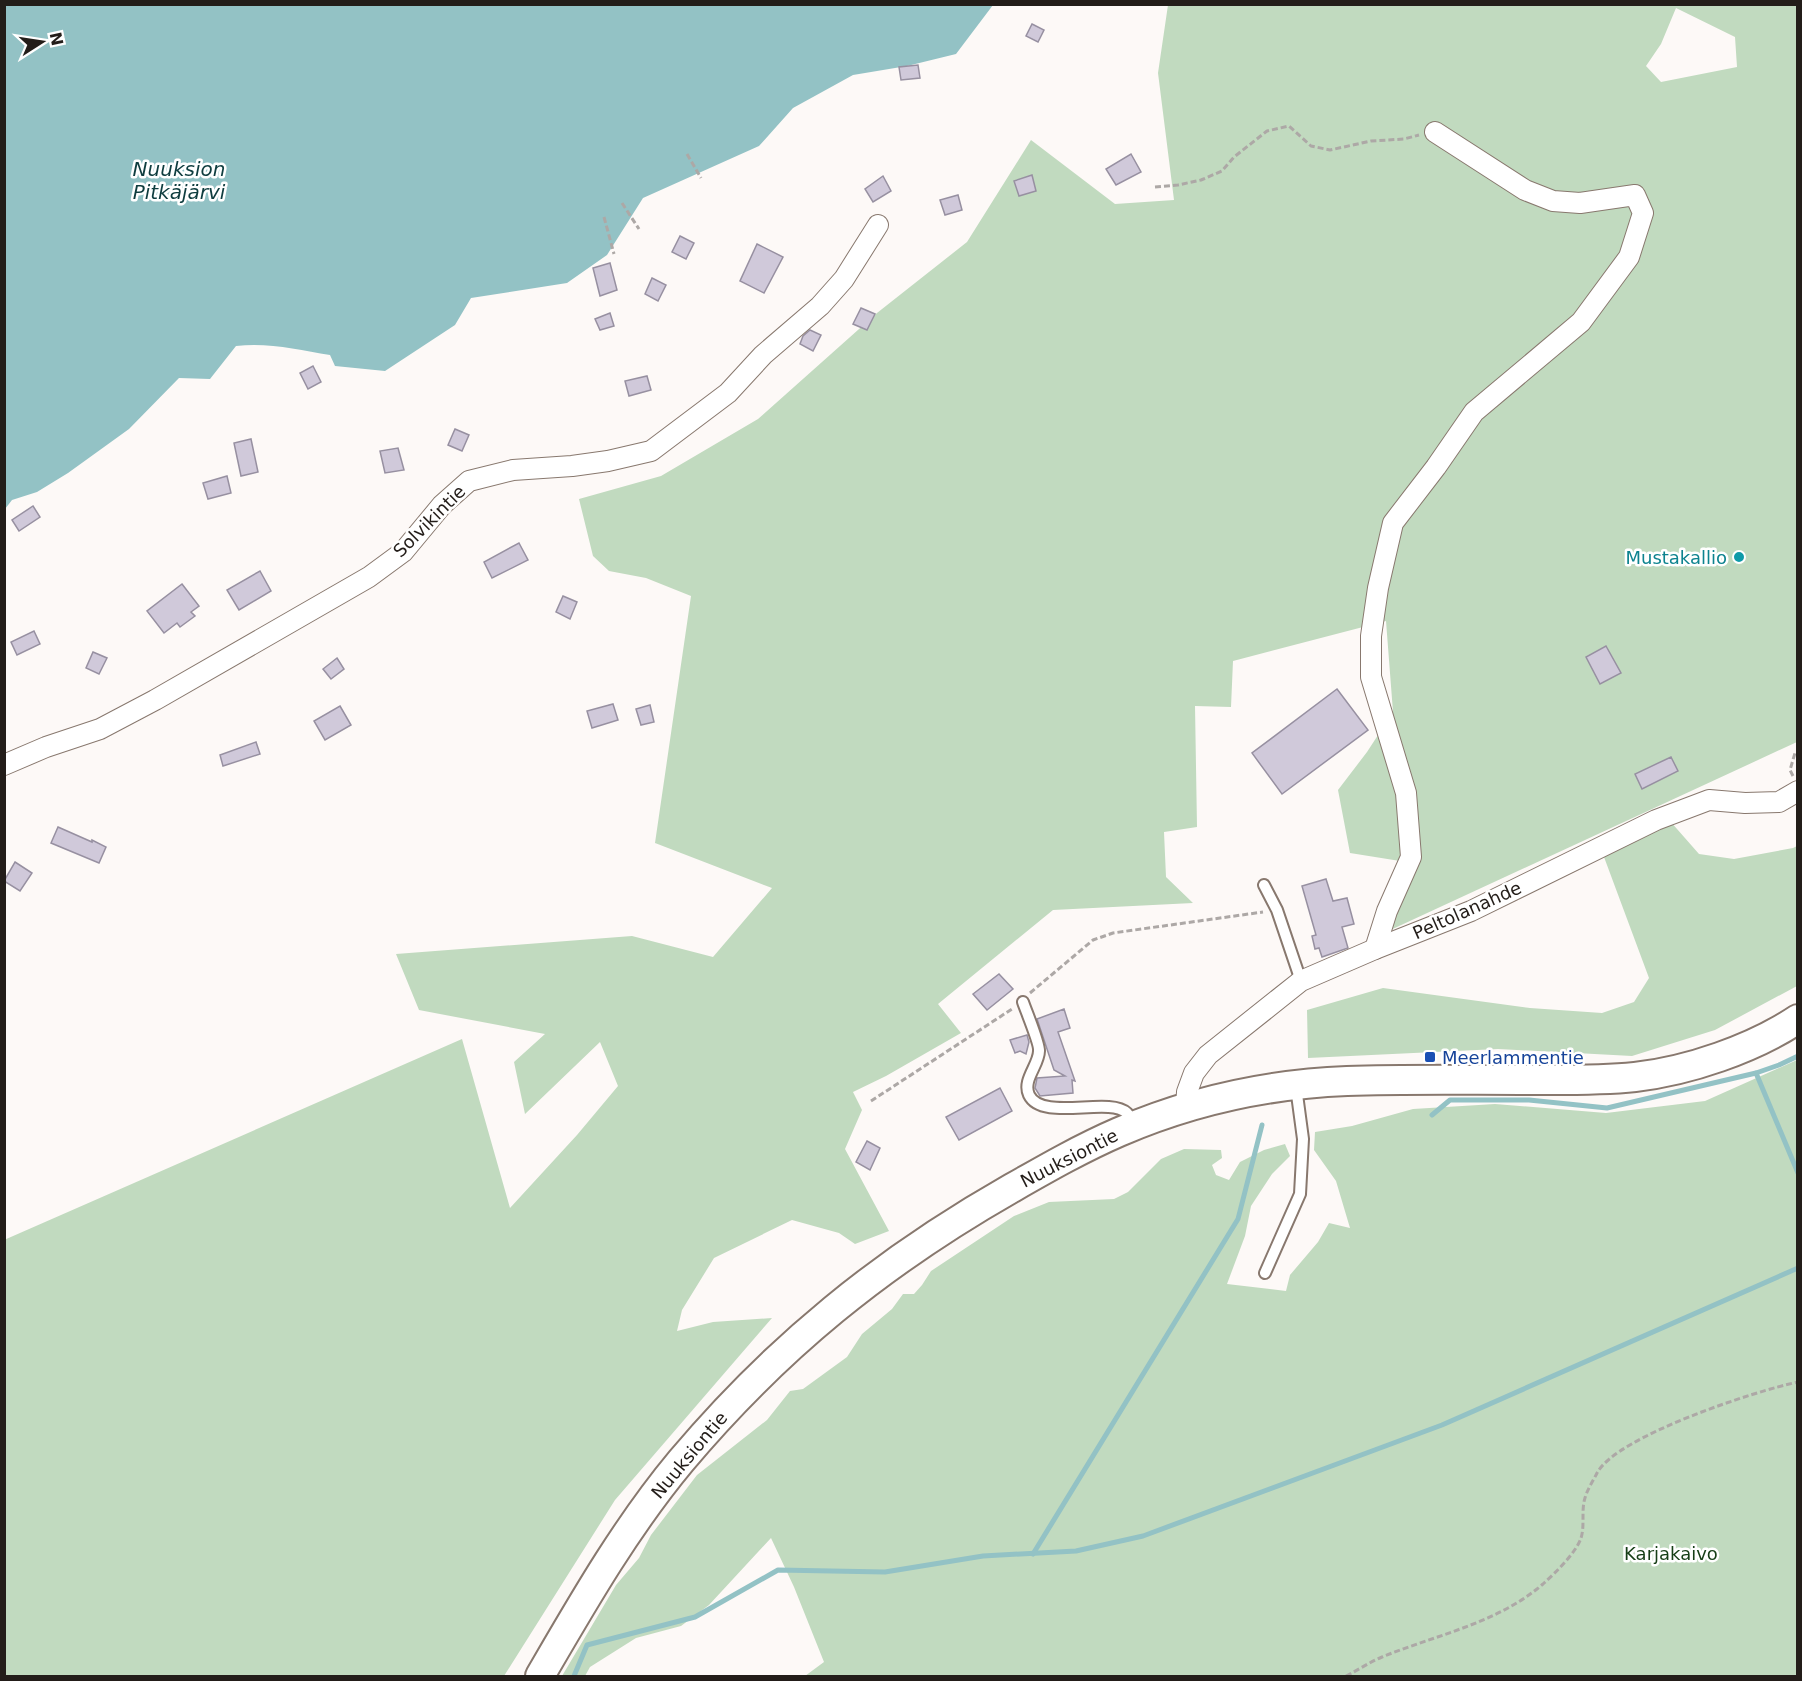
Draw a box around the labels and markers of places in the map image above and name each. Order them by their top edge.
place label: Mustakallio [1625,547,1727,568]
marker: Mustakallio [1732,550,1746,564]
place label: Meerlammentie [1442,1047,1584,1068]
marker: Meerlammentie [1423,1050,1437,1064]

